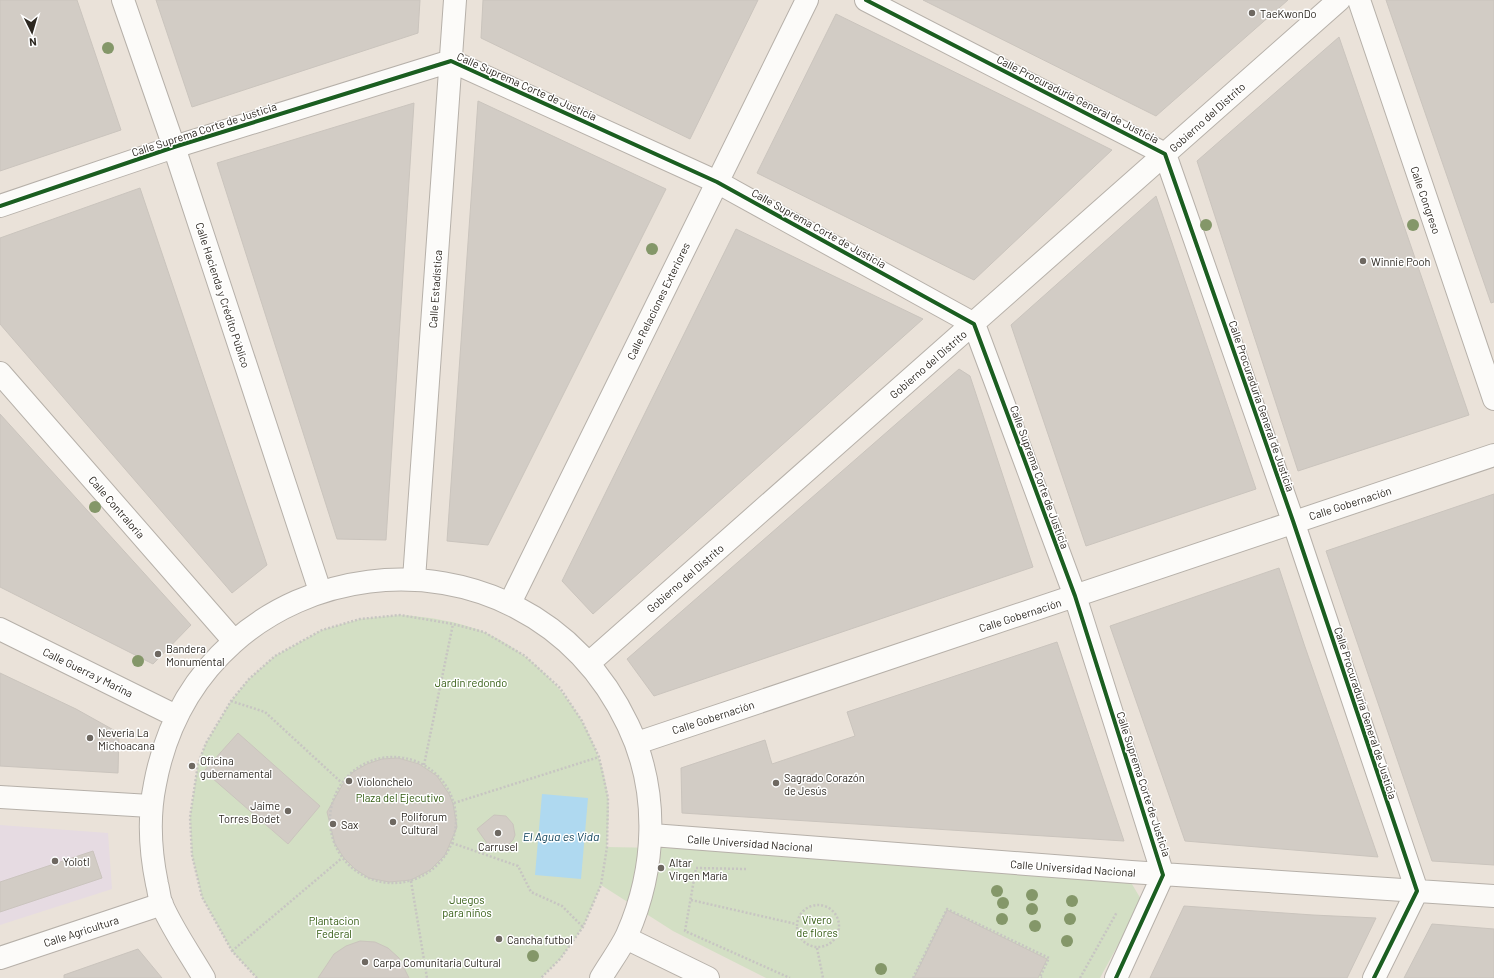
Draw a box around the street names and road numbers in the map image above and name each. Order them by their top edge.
street label: Calle Suprema Corte de Justicia [455,49,599,123]
street label: Calle Procuraduría General de Justicia [995,52,1161,146]
street label: Gobierno del Distrito [1166,80,1248,154]
street label: Calle Suprema Corte de Justicia [130,99,278,159]
street label: Calle Congreso [1408,164,1444,236]
street label: Calle Suprema Corte de Justicia [749,186,889,270]
street label: Calle Hacienda y Crédito Público [193,221,253,369]
street label: Calle Relaciones Exteriores [624,240,692,362]
street label: Calle Estadística [426,249,444,329]
street label: Calle Procuraduría General de Justicia [1227,319,1297,493]
street label: Gobierno del Distrito [887,327,969,401]
street label: Calle Suprema Corte de Justicia [1008,403,1072,551]
street label: Calle Contraloria [86,473,148,541]
street label: Calle Gobernación [1307,484,1393,522]
street label: Gobierno del Distrito [644,541,726,615]
street label: Calle Gobernación [977,596,1063,634]
street label: Calle Procuraduría General de Justicia [1332,625,1400,801]
street label: Calle Guerra y Marina [41,645,135,699]
street label: Calle Gobernación [670,698,756,736]
street label: Calle Suprema Corte de Justicia [1114,710,1174,858]
street label: Calle Universidad Nacional [687,832,813,854]
street label: Calle Universidad Nacional [1010,857,1136,879]
street label: Calle Agricultura [42,913,120,949]

